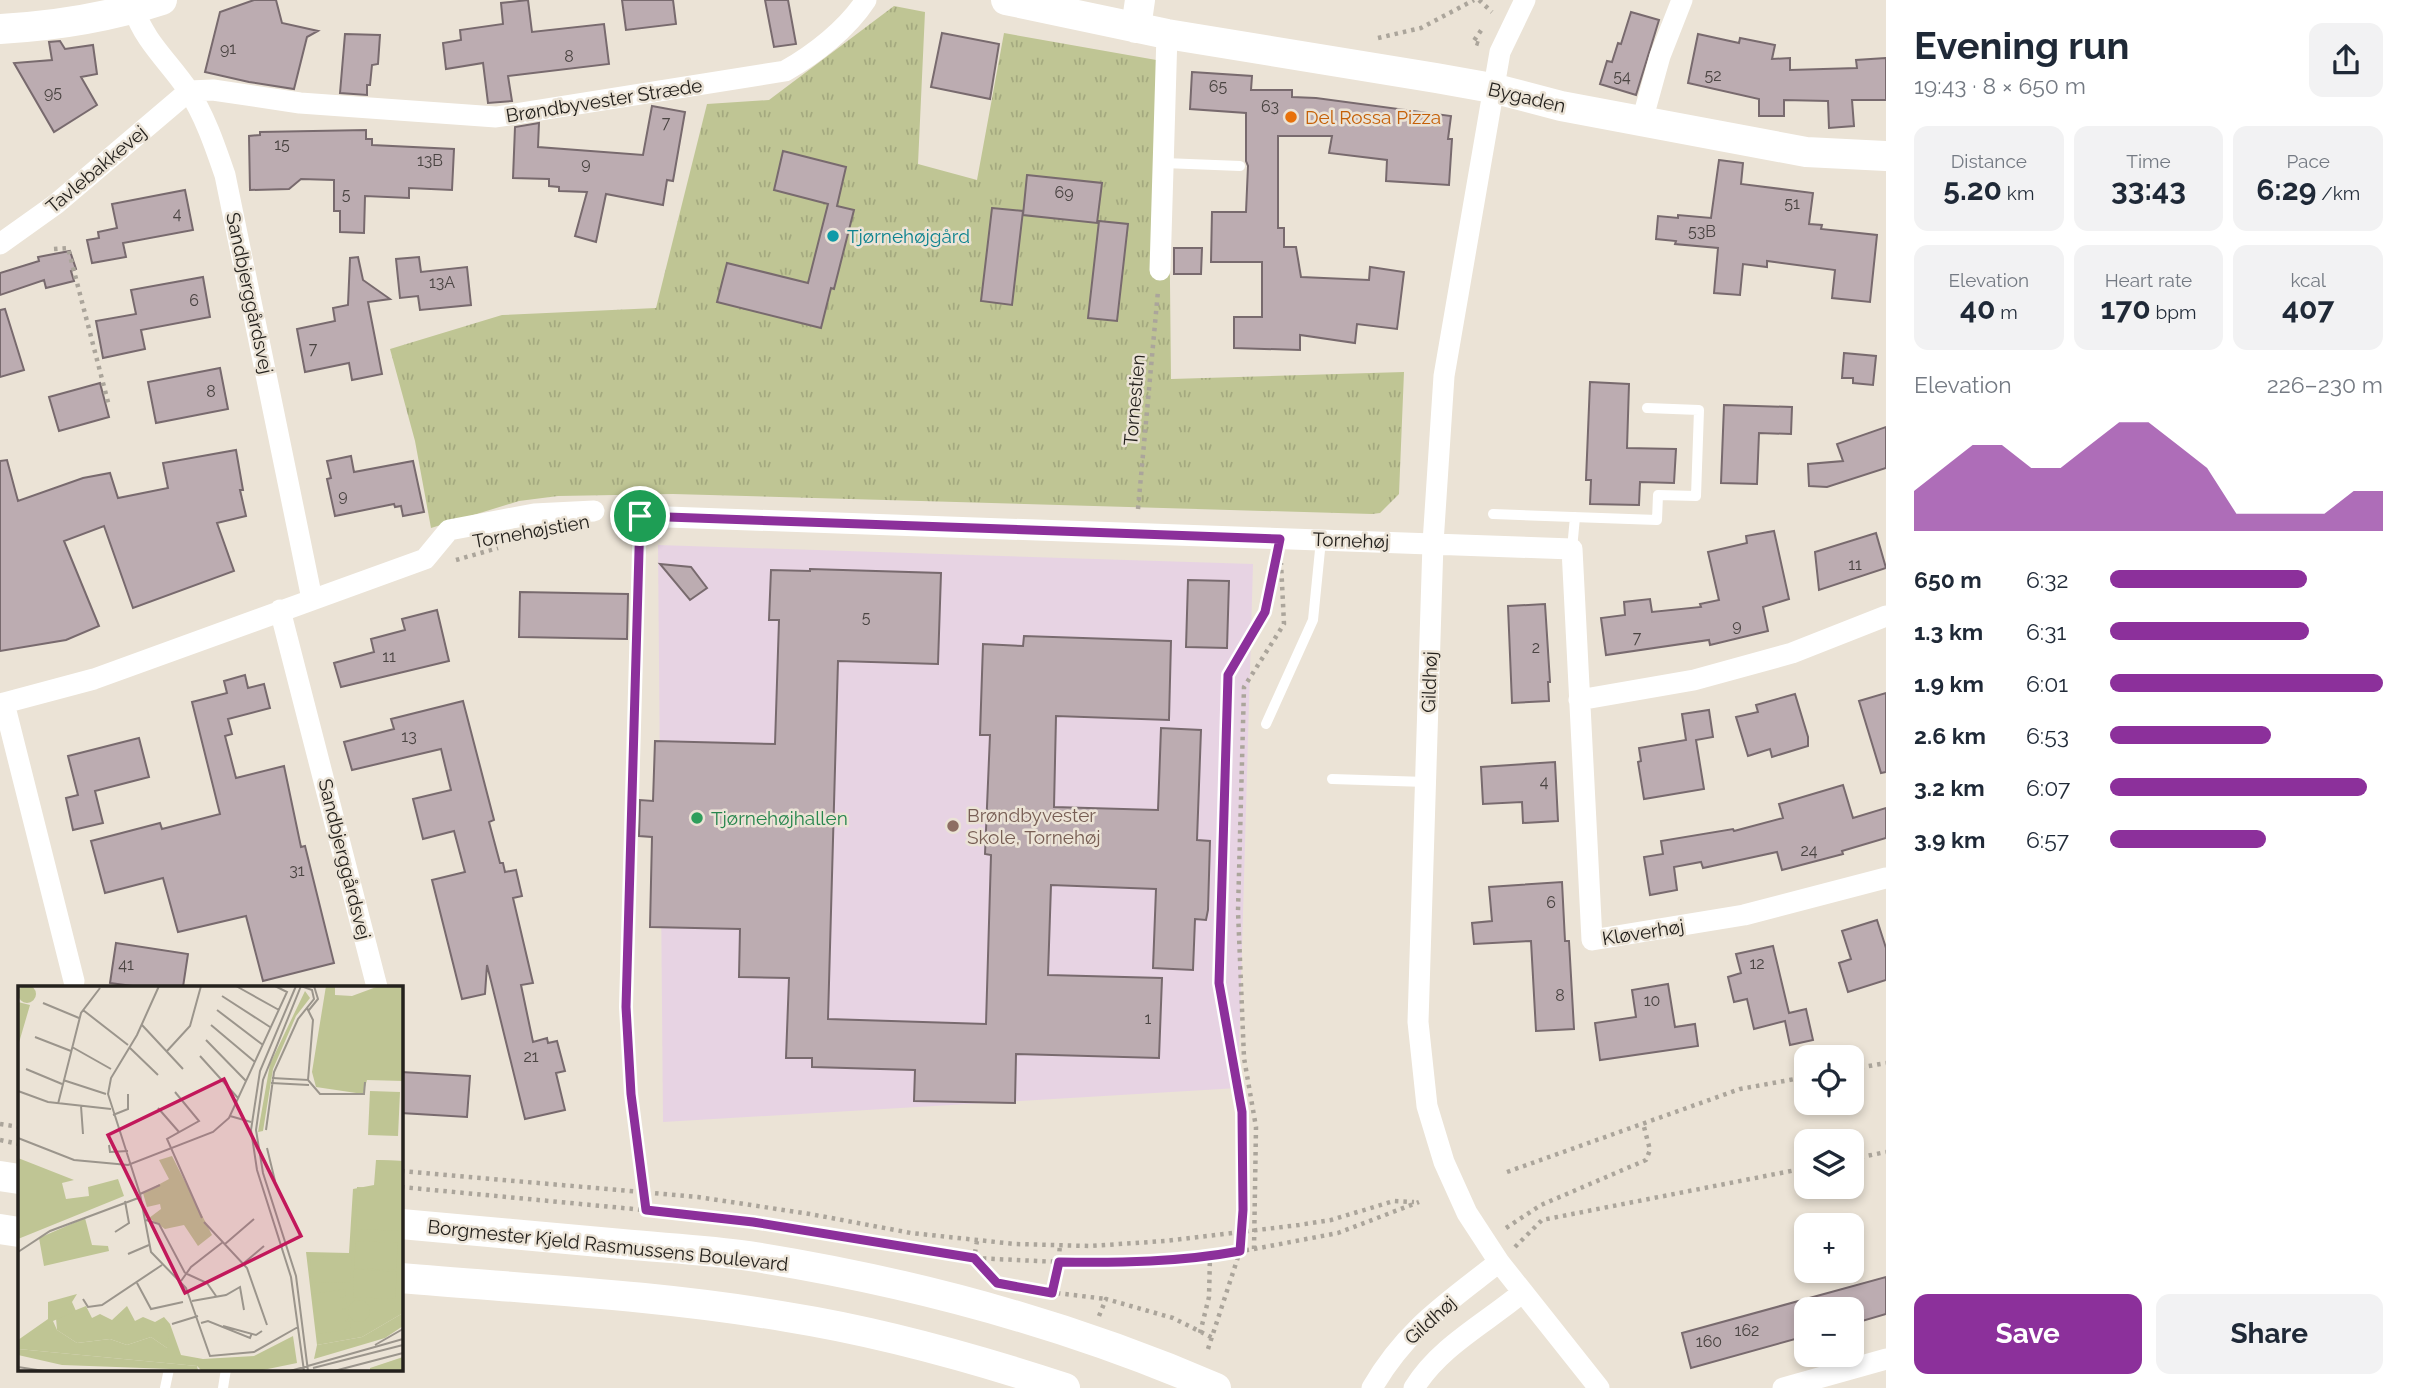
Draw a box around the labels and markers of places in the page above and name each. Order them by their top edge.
place label: Del Rossa Pizza [1305,106,1441,128]
marker: Del Rossa Pizza [1283,109,1299,125]
place label: Tjørnehøjgård [847,225,970,247]
marker: Tjørnehøjgård [825,228,841,244]
pin [610,486,670,546]
place label: Brøndbyvester Skole, Tornehøj [967,804,1101,848]
place label: Tjørnehøjhallen [711,807,848,829]
marker: Tjørnehøjhallen [689,810,705,826]
marker: Brøndbyvester Skole, Tornehøj [945,818,961,834]

